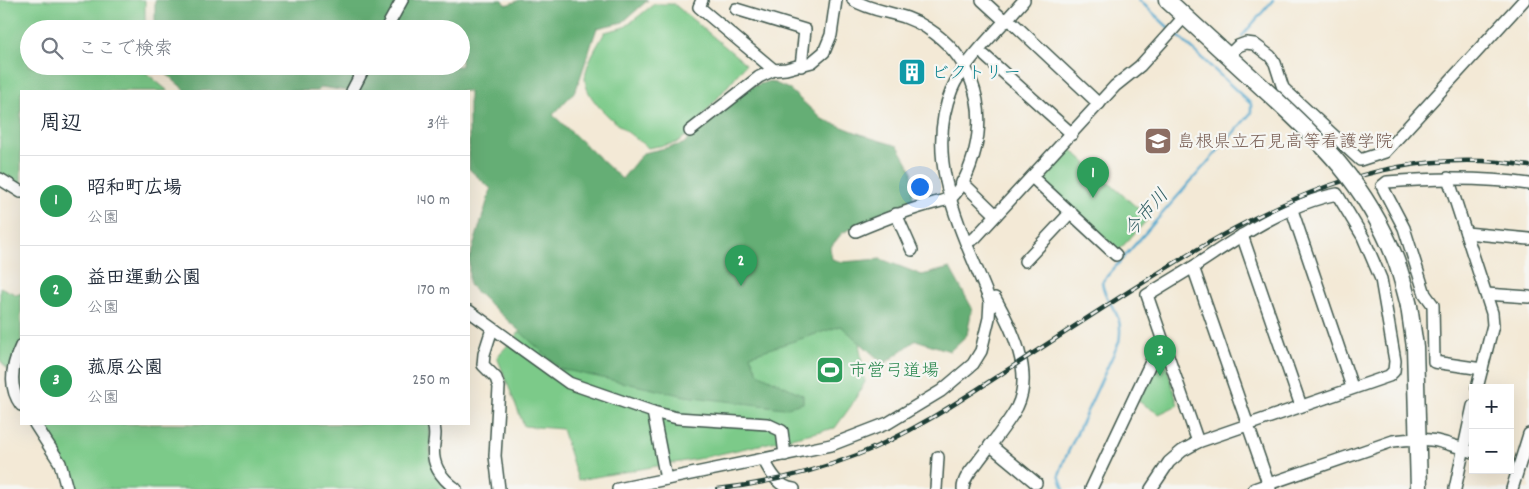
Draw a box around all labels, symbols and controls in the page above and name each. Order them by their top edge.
search box [20,20,470,75]
icon: search [38,34,66,62]
text: ここで検索 [78,37,173,64]
building icon: ビクトリー [897,57,927,87]
place label: ビクトリー [931,62,1021,87]
text: 周辺 [40,110,82,140]
text: 3件 [427,113,450,136]
school or university icon: 島根県立石見高等看護学院 [1143,126,1173,156]
place label: 島根県立石見高等看護学院 [1177,131,1393,156]
pin: 1 [1077,157,1109,198]
your location [907,174,933,200]
text: 昭和町広場 [87,176,182,203]
water label: 今市川 [1119,184,1177,245]
text: 1 [54,189,58,212]
text: 140 m [416,189,450,212]
text: 公園 [87,207,119,230]
pin: 2 [725,245,757,286]
text: 益田運動公園 [87,266,201,293]
text: 2 [53,279,60,302]
text: 170 m [417,279,450,302]
text: 公園 [87,297,119,320]
pin: 3 [1144,335,1176,376]
sports icon: 市営弓道場 [815,355,845,385]
text: 菰原公園 [87,356,163,383]
place label: 市営弓道場 [849,360,939,385]
text: 3 [52,369,60,392]
text: 250 m [412,369,450,392]
map controls [1469,384,1514,474]
button: + [1469,384,1514,429]
text: 公園 [87,387,119,410]
button: − [1469,429,1514,474]

